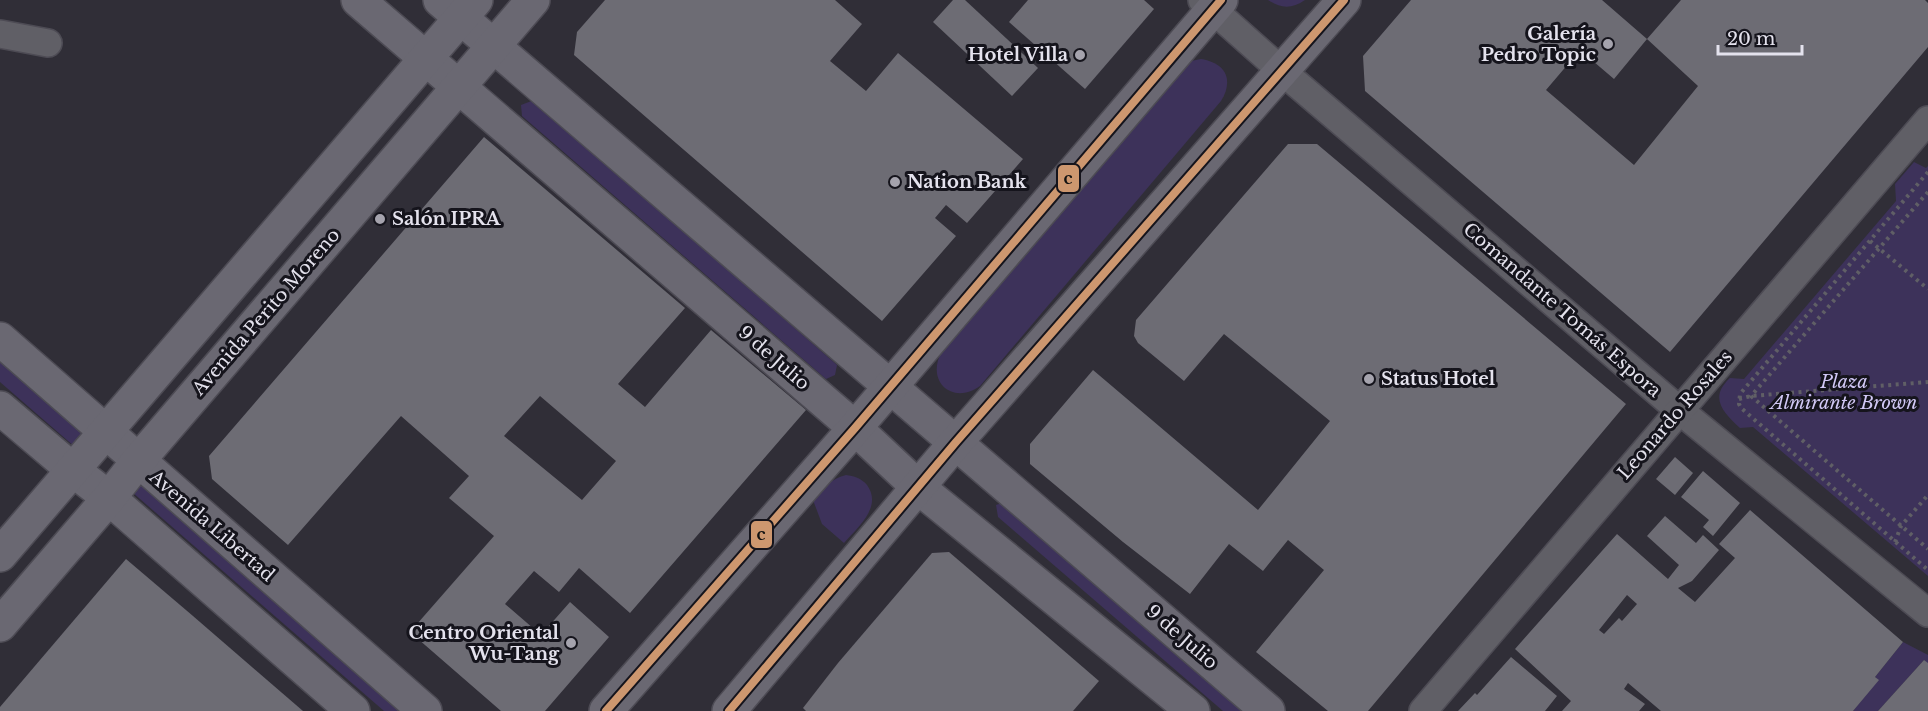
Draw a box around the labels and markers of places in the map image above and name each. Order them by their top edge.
place label: Galería Pedro Topic [1481,23,1597,66]
marker: Galería Pedro Topic [1601,37,1615,51]
place label: Hotel Villa [968,44,1069,66]
marker: Hotel Villa [1073,48,1087,62]
place label: Nation Bank [907,171,1028,193]
marker: Nation Bank [888,175,902,189]
place label: Salón IPRA [392,208,502,230]
marker: Salón IPRA [373,212,387,226]
place label: Status Hotel [1381,368,1496,390]
marker: Status Hotel [1362,372,1376,386]
place label: Centro Oriental Wu-Tang [409,622,560,665]
marker: Centro Oriental Wu-Tang [564,636,578,650]

